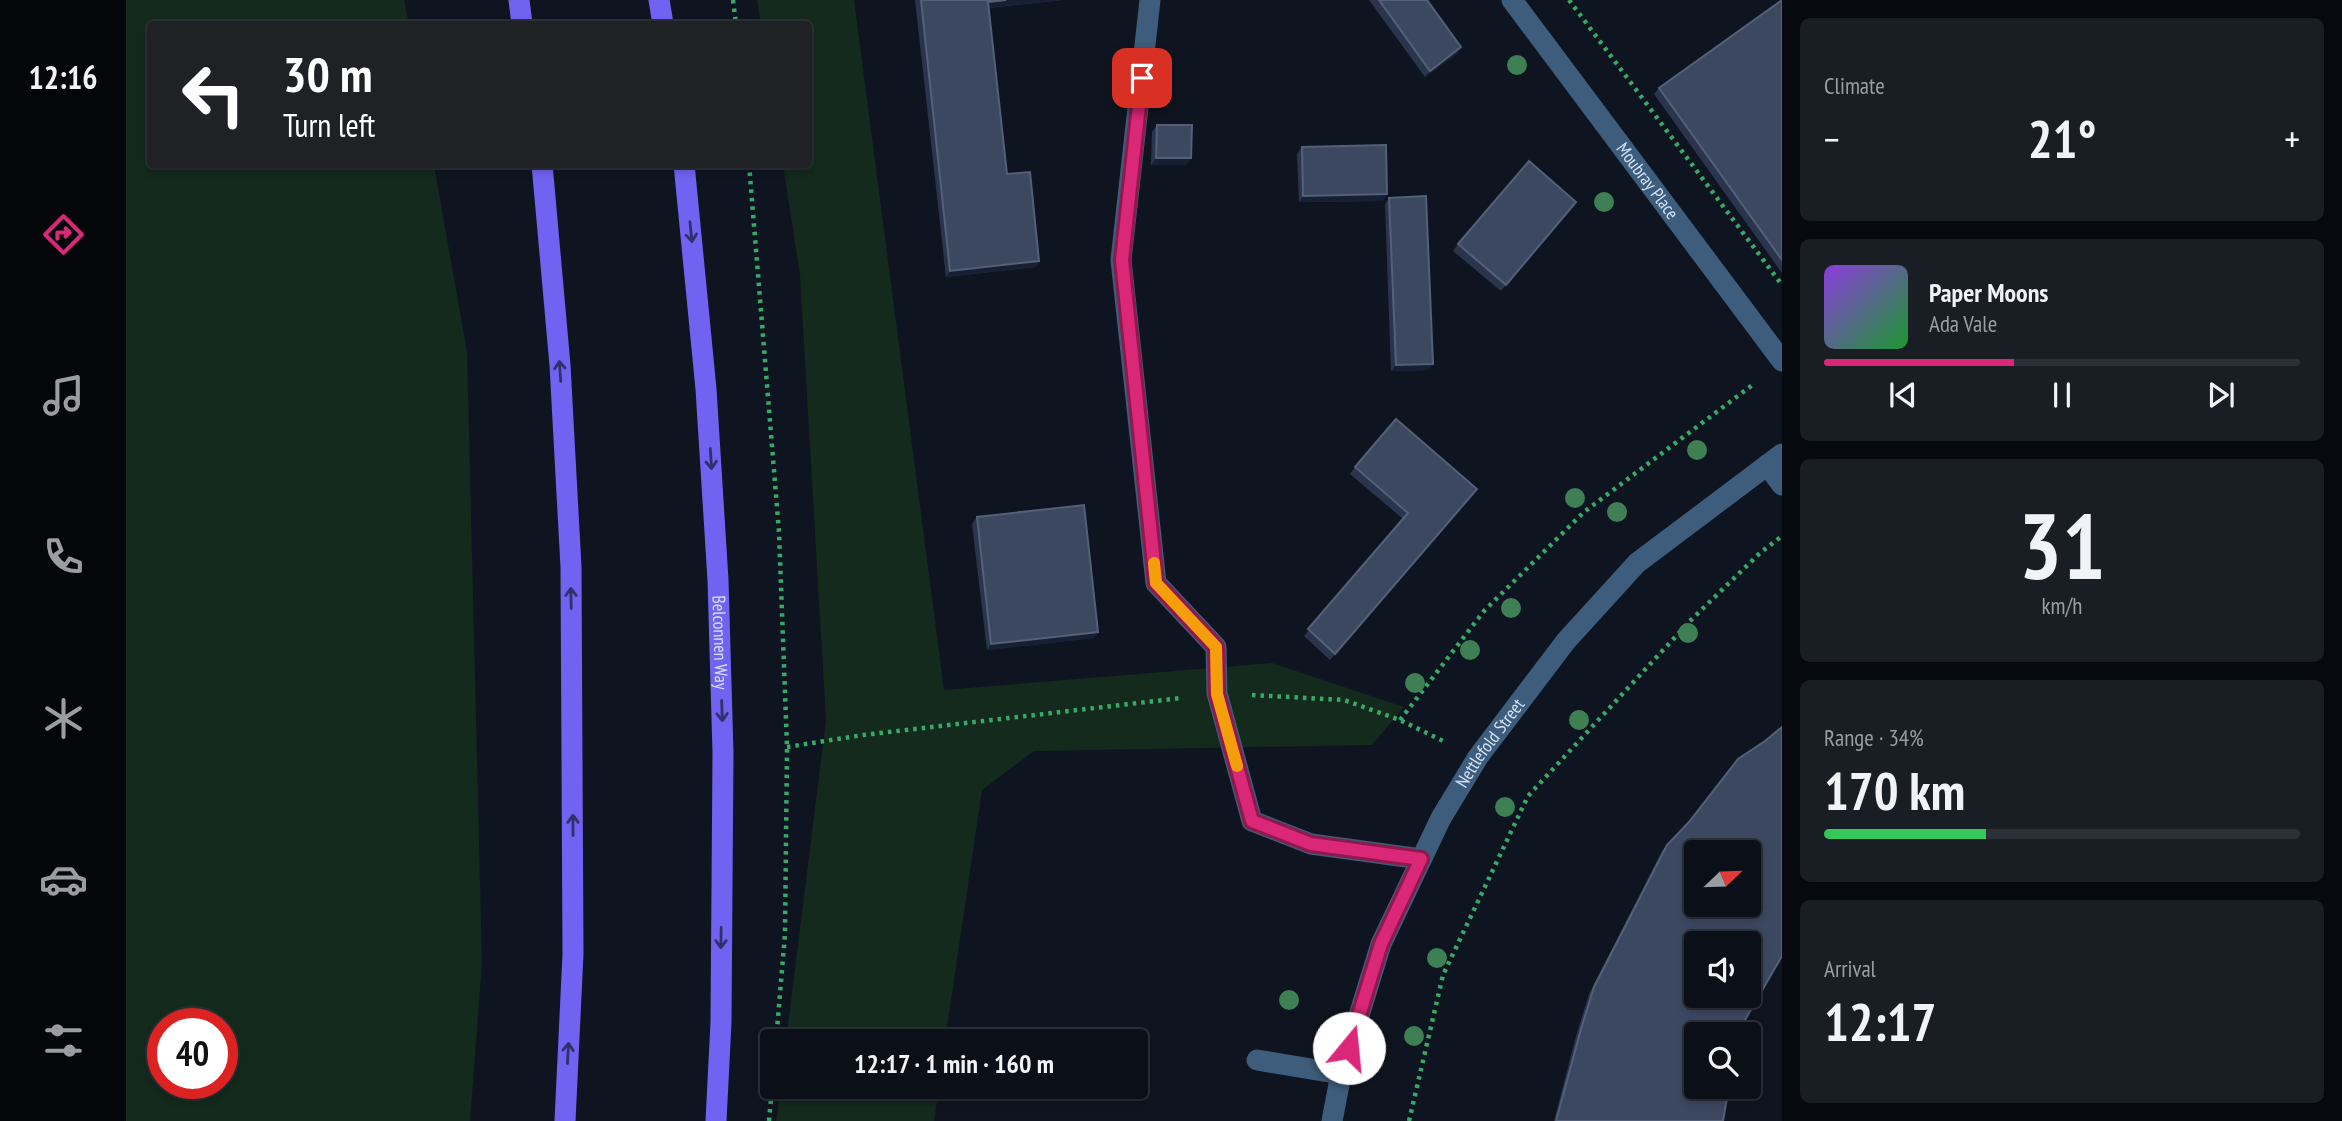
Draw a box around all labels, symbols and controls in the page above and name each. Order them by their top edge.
text: 30 m [283,42,372,106]
pin [1112,48,1172,108]
icon: left [168,49,259,140]
text: 12:16 [28,56,98,98]
icon: arrive [1123,59,1161,97]
text: Climate [1824,71,1885,100]
text: Turn left [283,104,375,146]
text: 21° [2028,105,2096,172]
text: − [1824,114,1840,163]
text: + [2284,114,2300,163]
street label: Moubray Place [1612,138,1684,224]
icon: directions [39,210,88,259]
one-way arrow [684,221,697,243]
text: Paper Moons [1929,276,2048,309]
text: Ada Vale [1929,309,1997,338]
one-way arrow [554,360,567,383]
icon: music [39,371,88,420]
icon: previous [1884,376,1922,414]
icon: pause [2043,376,2081,414]
icon: next [2202,376,2240,414]
one-way arrow [704,447,717,470]
text: 31 [2019,486,2106,604]
icon: phone [39,532,88,581]
one-way arrow [564,587,578,610]
text: km/h [2042,591,2082,620]
street label: Belconnen Way [707,595,733,690]
icon: climate [39,694,88,743]
street label: Nettlefold Street [1450,694,1529,792]
one-way arrow [715,699,729,722]
text: Range · 34% [1824,723,1924,752]
text: 170 km [1824,757,1965,824]
one-way arrow [566,814,580,837]
north arrow [1684,840,1760,917]
map controls [1684,840,1761,1099]
icon: car [39,855,88,904]
one-way arrow [714,926,728,949]
button: sound [1684,931,1761,1008]
text: Arrival [1824,954,1876,983]
text: 12:17 [1824,988,1936,1055]
speed limit sign: 40 [147,1008,238,1099]
position arrow [1312,1011,1386,1085]
icon: filters [39,1016,88,1065]
button: search [1684,1022,1761,1099]
one-way arrow [562,1042,575,1065]
text: 12:17 · 1 min · 160 m [854,1047,1054,1080]

